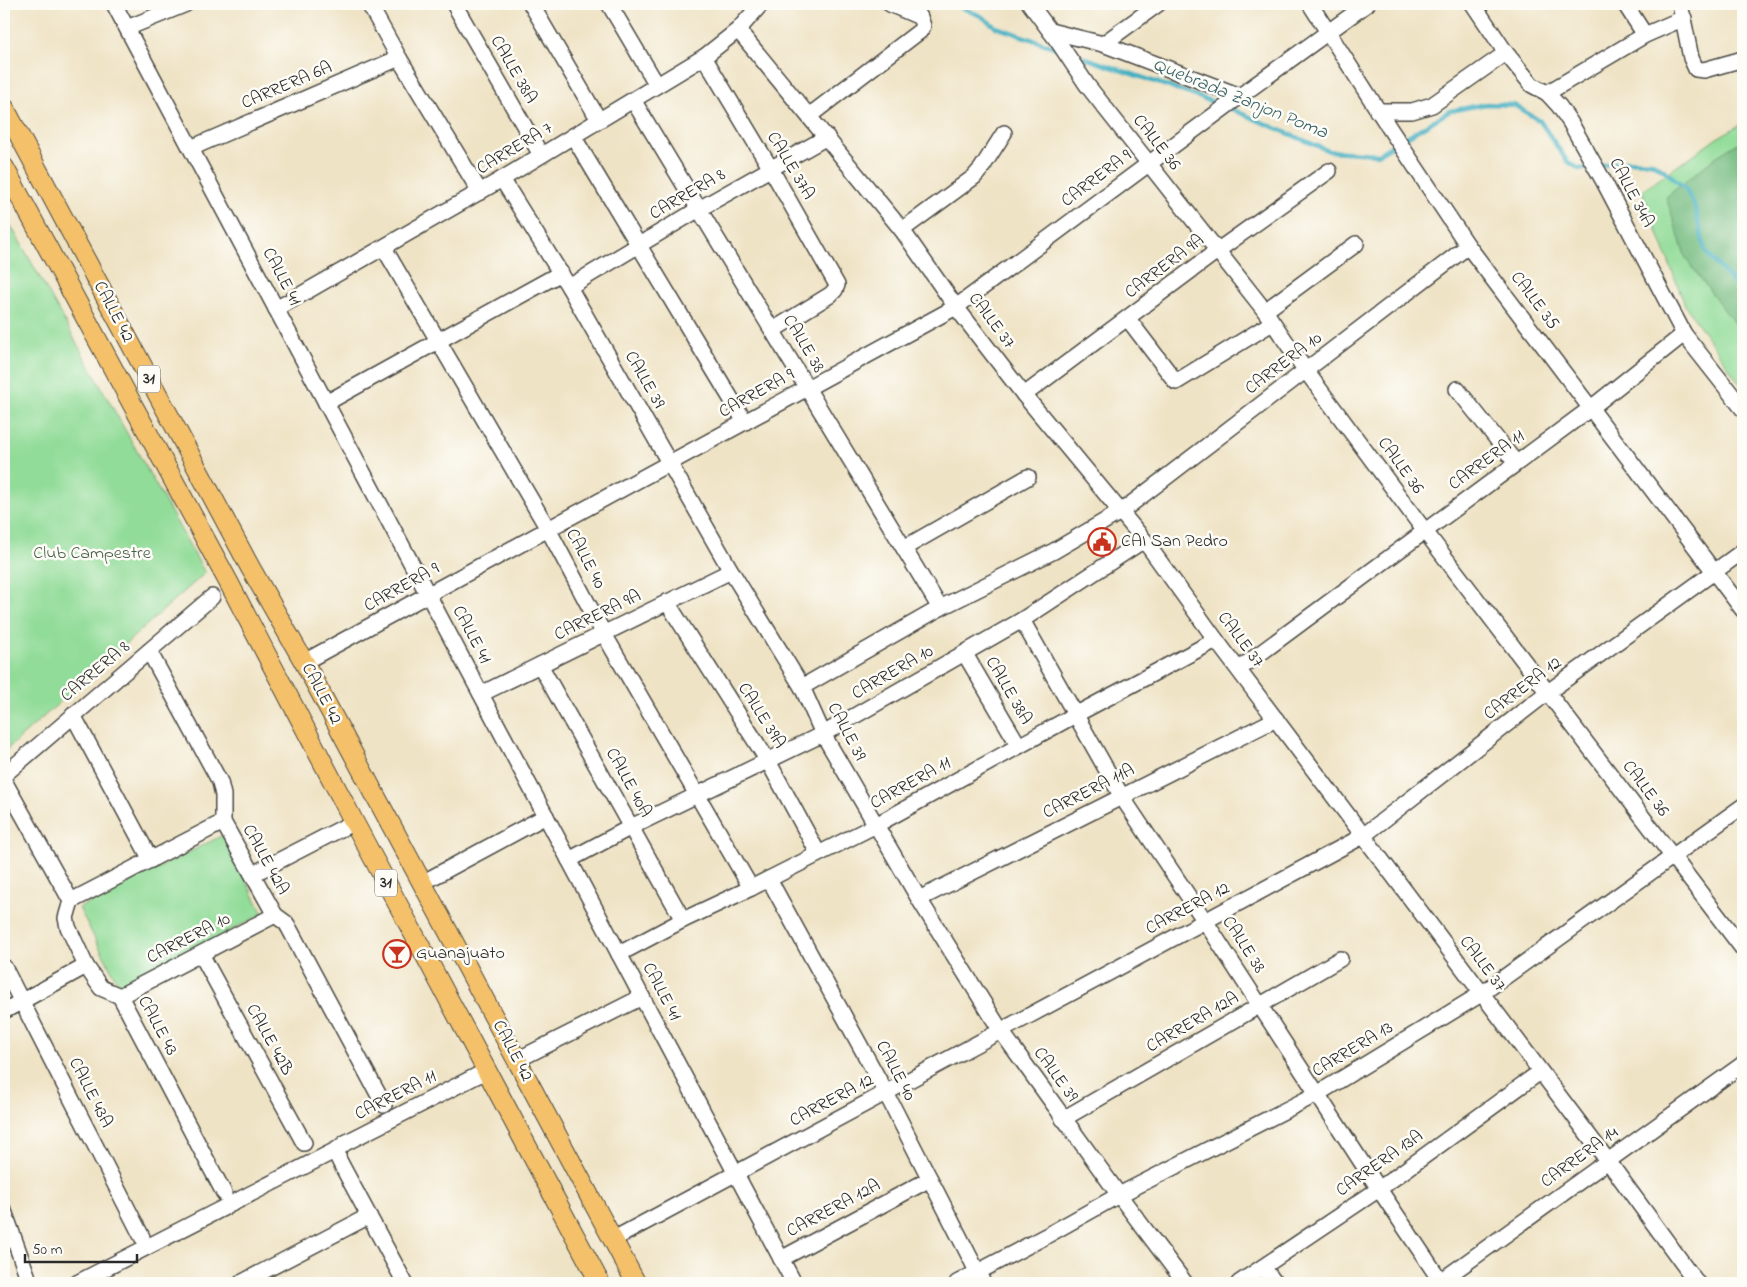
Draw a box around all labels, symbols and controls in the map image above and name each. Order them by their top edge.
street label: CALLE 38A [483,31,543,109]
water label: Quebrada Zanjon Poma [1149,52,1332,147]
street label: CARRERA 6A [238,55,336,117]
street label: CALLE 36 [1126,109,1186,177]
street label: CARRERA 7 [472,116,559,182]
street label: CALLE 37A [759,127,821,205]
street label: CARRERA 9 [1056,143,1138,214]
street label: CALLE 34A [1602,154,1660,232]
street label: CARRERA 8 [645,163,731,227]
street label: CARRERA 9A [1120,228,1210,306]
street label: CALLE 41 [255,243,307,311]
street label: CALLE 35 [1503,266,1565,336]
street label: CALLE 42 [86,277,140,347]
street label: CALLE 37 [961,287,1021,355]
street label: CALLE 38 [775,310,831,378]
street label: CARRERA 10 [1240,326,1328,402]
street label: CALLE 39 [617,346,671,414]
street label: CARRERA 9 [715,362,800,425]
road number: 31 [138,366,160,392]
street label: CARRERA 11 [1443,424,1531,498]
street label: CALLE 36 [1370,432,1430,500]
street label: CALLE 40 [558,524,612,594]
public building icon: CAI San Pedro [1087,527,1117,557]
place label: CAI San Pedro [1121,529,1228,555]
park label: Club Campestre [33,541,152,567]
street label: CARRERA 9 [360,556,445,619]
street label: CARRERA 9A [550,584,646,648]
street label: CALLE 41 [445,601,497,669]
street label: CALLE 37 [1210,606,1270,674]
street label: CARRERA 8 [55,635,137,709]
street label: CARRERA 10 [847,639,939,707]
street label: CARRERA 12 [1478,651,1568,727]
street label: CALLE 38A [978,652,1038,730]
street label: CALLE 42 [294,659,348,729]
street label: CALLE 39A [730,678,792,754]
street label: CALLE 39 [820,698,872,766]
street label: CALLE 40A [598,743,658,823]
street label: CARRERA 11 [866,751,956,817]
street label: CALLE 36 [1615,755,1675,823]
street label: CARRERA 11A [1039,758,1139,826]
street label: CALLE 42A [235,820,295,900]
road number: 31 [375,870,397,896]
street label: CARRERA 12 [1141,876,1235,942]
street label: CARRERA 10 [143,907,236,971]
street label: CALLE 38 [1215,911,1271,979]
street label: CALLE 37 [1452,930,1512,998]
bar icon: Guanajuato [382,939,412,969]
place label: Guanajuato [416,941,505,967]
street label: CALLE 41 [635,958,687,1026]
street label: CARRERA 12A [1142,986,1244,1060]
street label: CALLE 43 [130,991,184,1061]
street label: CALLE 42B [239,1000,299,1080]
street label: CALLE 42 [485,1016,539,1086]
street label: CARRERA 13 [1308,1016,1398,1084]
street label: CALLE 40 [868,1036,922,1106]
street label: CALLE 39 [1026,1042,1084,1108]
street label: CALLE 43A [61,1053,119,1133]
street label: CARRERA 11 [351,1064,442,1128]
street label: CARRERA 12 [785,1068,879,1134]
street label: CARRERA 14 [1536,1121,1625,1195]
street label: CARRERA 13A [1331,1124,1429,1204]
street label: CARRERA 12A [782,1173,886,1245]
scale bar [25,1232,138,1264]
text: 50 m [32,1239,63,1261]

